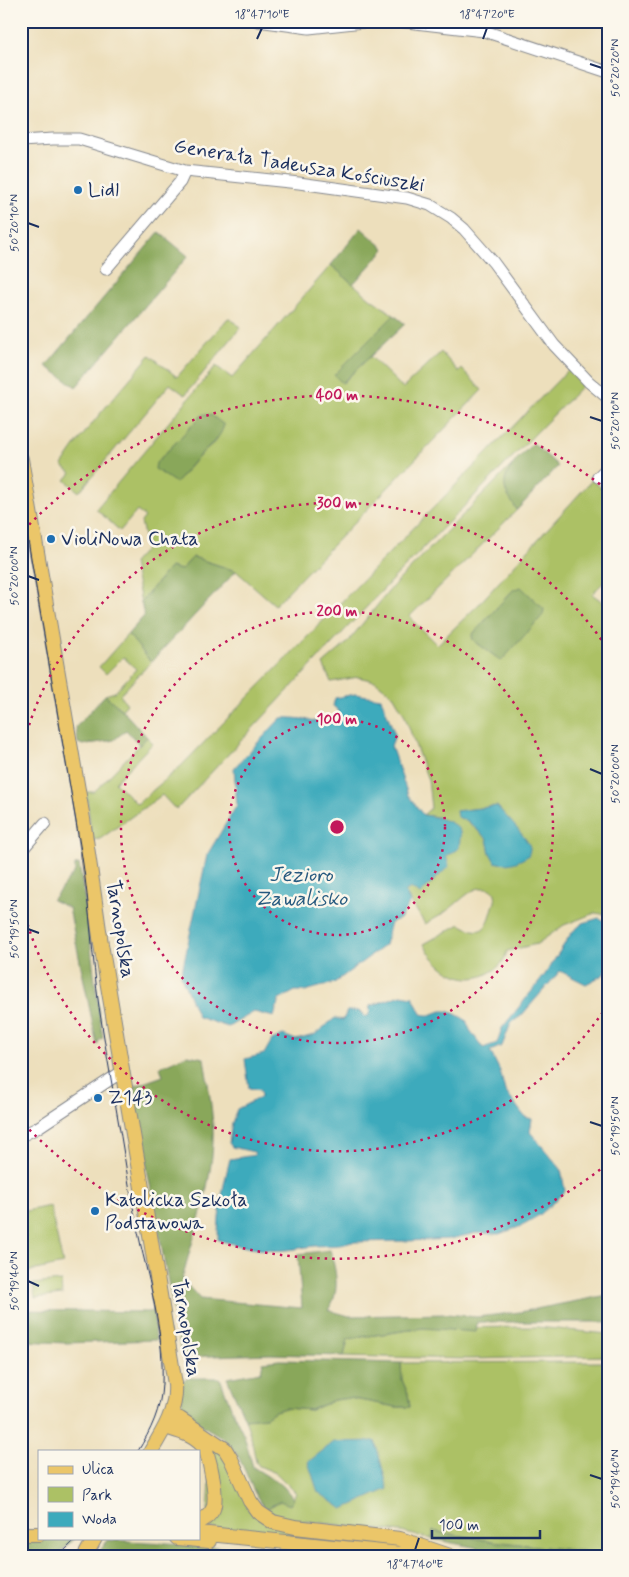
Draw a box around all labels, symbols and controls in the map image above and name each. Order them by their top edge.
text: 18°47'10"E [234,7,290,23]
text: 18°47'20"E [459,7,515,23]
text: 50°20'20"N [608,39,624,97]
street label: Generała Tadeusza Kościuszki [172,133,426,199]
place label: Lidl [88,177,119,204]
marker: Lidl [72,184,84,196]
text: 50°20'10"N [7,194,23,252]
text: 400 m [316,386,358,406]
text: 50°20'10"N [608,392,624,450]
text: 300 m [317,494,357,514]
place label: VioliNowa Chata [61,526,199,553]
marker: VioliNowa Chata [45,533,57,545]
text: 50°20'00"N [7,546,23,606]
text: 200 m [317,602,358,622]
text: 100 m [317,710,357,730]
text: 50°20'00"N [608,744,624,804]
centre of rings [328,818,346,836]
water label: Jezioro Zawalisko [255,861,348,913]
street label: Tarnopolska [99,878,141,980]
text: 50°19'50"N [7,899,23,959]
place label: Z143 [108,1085,152,1112]
marker: Z143 [92,1092,104,1104]
text: 50°19'50"N [608,1096,624,1156]
place label: Katolicka Szkoła Podstawowa [105,1187,247,1237]
marker: Katolicka Szkoła Podstawowa [89,1205,101,1217]
text: 50°19'40"N [7,1251,23,1311]
street label: Tarnopolska [165,1277,207,1379]
text: 50°19'40"N [608,1449,624,1509]
legend [38,1450,200,1540]
text: Ulica [82,1460,115,1480]
text: Park [82,1486,112,1506]
scale bar [432,1507,539,1539]
text: Woda [82,1510,117,1530]
text: 100 m [439,1516,479,1536]
text: 18°47'40"E [387,1557,443,1573]

